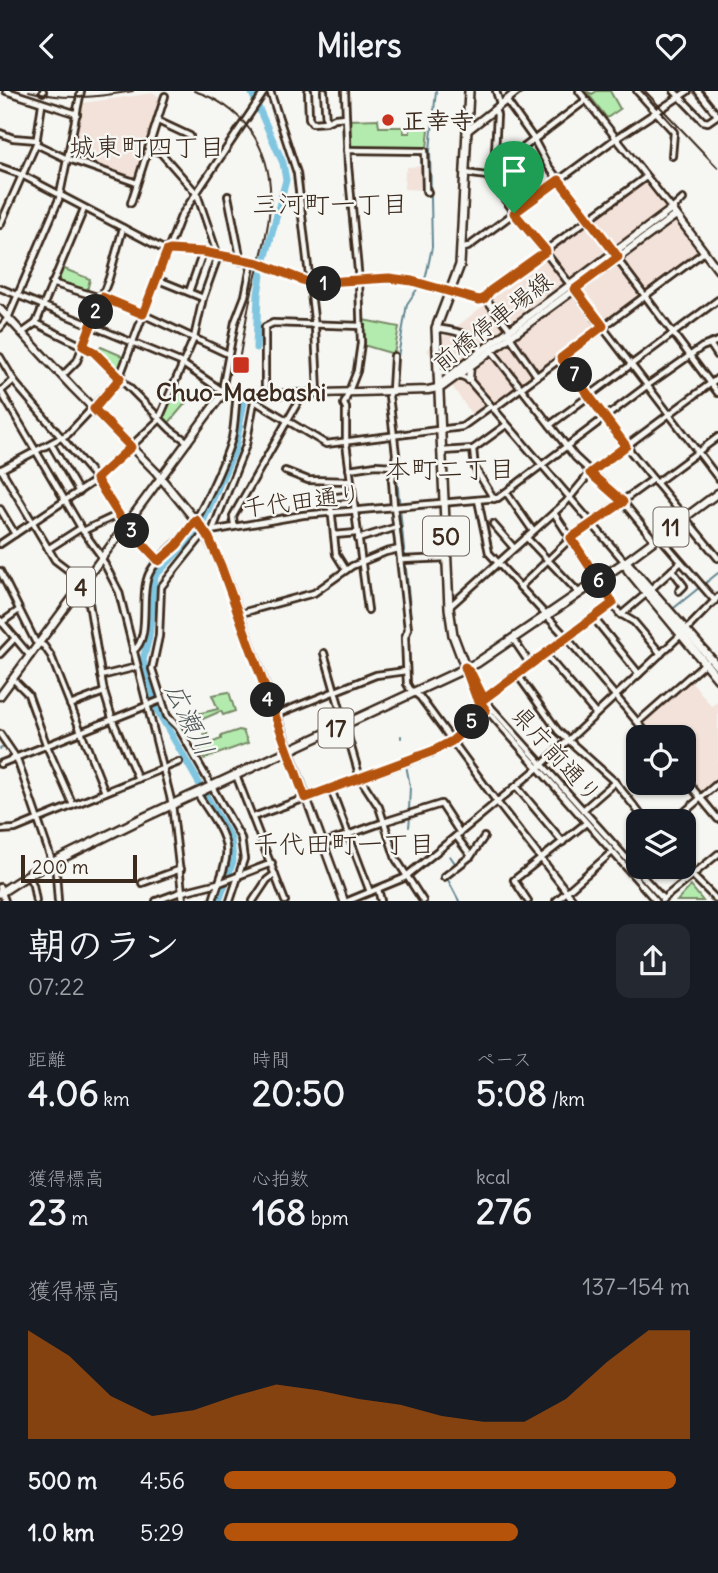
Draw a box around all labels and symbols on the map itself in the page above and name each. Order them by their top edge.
place label: 正幸寺 [402,105,474,135]
marker: 正幸寺 [380,112,396,128]
district label: 城東町四丁目 [69,130,225,163]
pin [484,141,544,213]
district label: 三河町一丁目 [252,187,408,220]
street label: 前橋停車場線 [426,265,558,377]
pin: 1 [306,267,342,301]
pin: 2 [78,295,114,329]
marker: Chuo-Maebashi [231,355,251,375]
pin: 7 [558,357,592,393]
place label: Chuo-Maebashi [156,377,326,407]
district label: 本町二丁目 [385,452,515,485]
street label: 千代田通り [241,478,363,522]
road number: 11 [654,507,688,547]
pin: 3 [114,513,150,549]
road number: 50 [423,517,469,555]
pin: 6 [582,563,616,599]
road number: 4 [67,567,95,607]
water label: 広瀬川 [158,677,222,761]
pin: 4 [250,683,286,717]
street label: 県庁前通り [506,699,608,809]
pin: 5 [454,705,490,739]
road number: 17 [318,709,354,747]
district label: 千代田町一丁目 [253,827,435,860]
scale bar [21,852,136,884]

